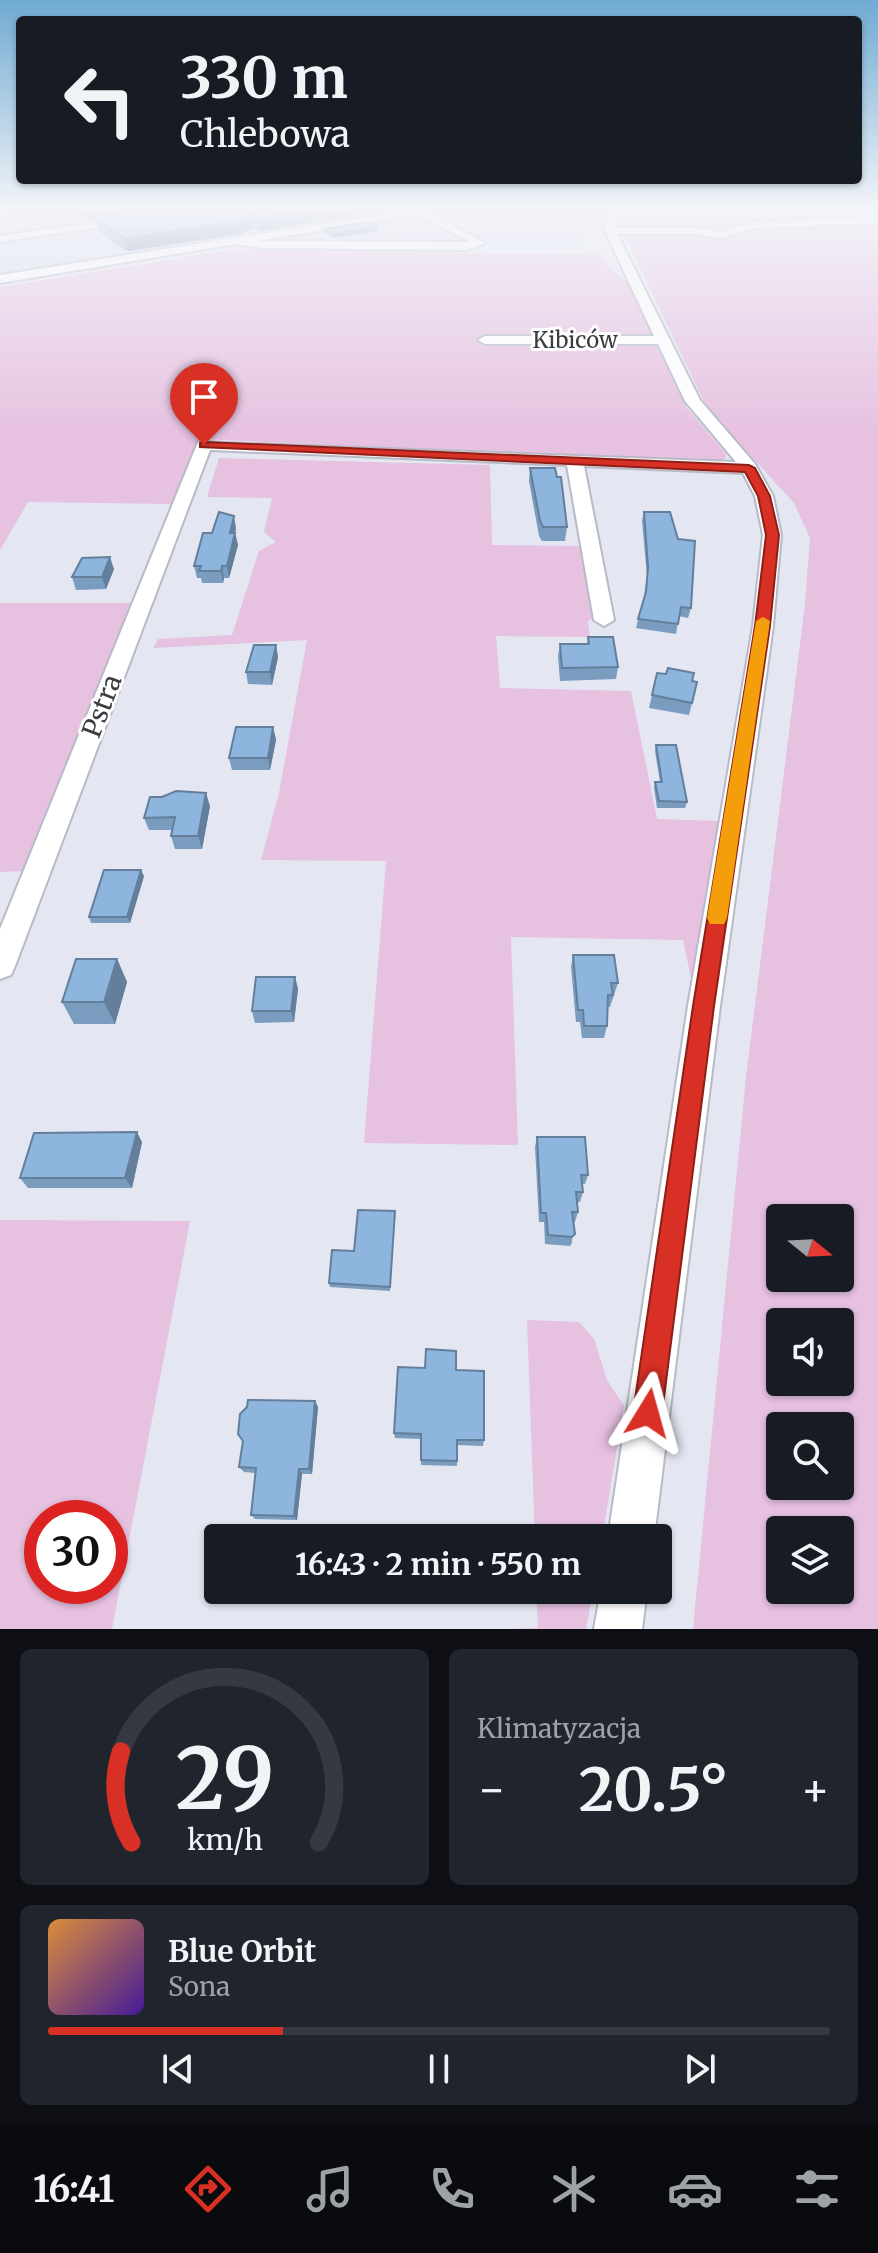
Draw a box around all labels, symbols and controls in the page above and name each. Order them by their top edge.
text: 330 m [180,43,348,113]
icon: left [48,48,152,152]
text: Chlebowa [180,112,350,157]
street label: Kibiców [532,326,618,354]
pin [170,363,238,445]
icon: arrive [182,375,226,419]
street label: Pstra [74,670,129,742]
north arrow [766,1204,854,1292]
map controls [766,1204,854,1604]
button: sound [766,1308,854,1396]
position arrow [606,1371,690,1455]
button: search [766,1412,854,1500]
speed limit sign: 30 [24,1500,128,1604]
button: layers [766,1516,854,1604]
text: 16:43 · 2 min · 550 m [295,1545,581,1583]
text: Klimatyzacja [477,1712,641,1745]
text: 29 [175,1727,274,1832]
text: 20.5° [579,1752,728,1827]
text: − [477,1762,506,1817]
text: + [801,1762,830,1817]
text: km/h [187,1822,262,1858]
text: Blue Orbit [168,1932,316,1970]
text: Sona [168,1970,230,2003]
icon: previous [156,2047,200,2091]
icon: pause [417,2047,461,2091]
icon: next [678,2047,722,2091]
icon: directions [180,2161,236,2217]
icon: music [302,2161,358,2217]
icon: phone [424,2161,480,2217]
icon: climate [546,2161,602,2217]
icon: car [667,2161,723,2217]
icon: filters [789,2161,845,2217]
text: 16:41 [33,2167,115,2212]

